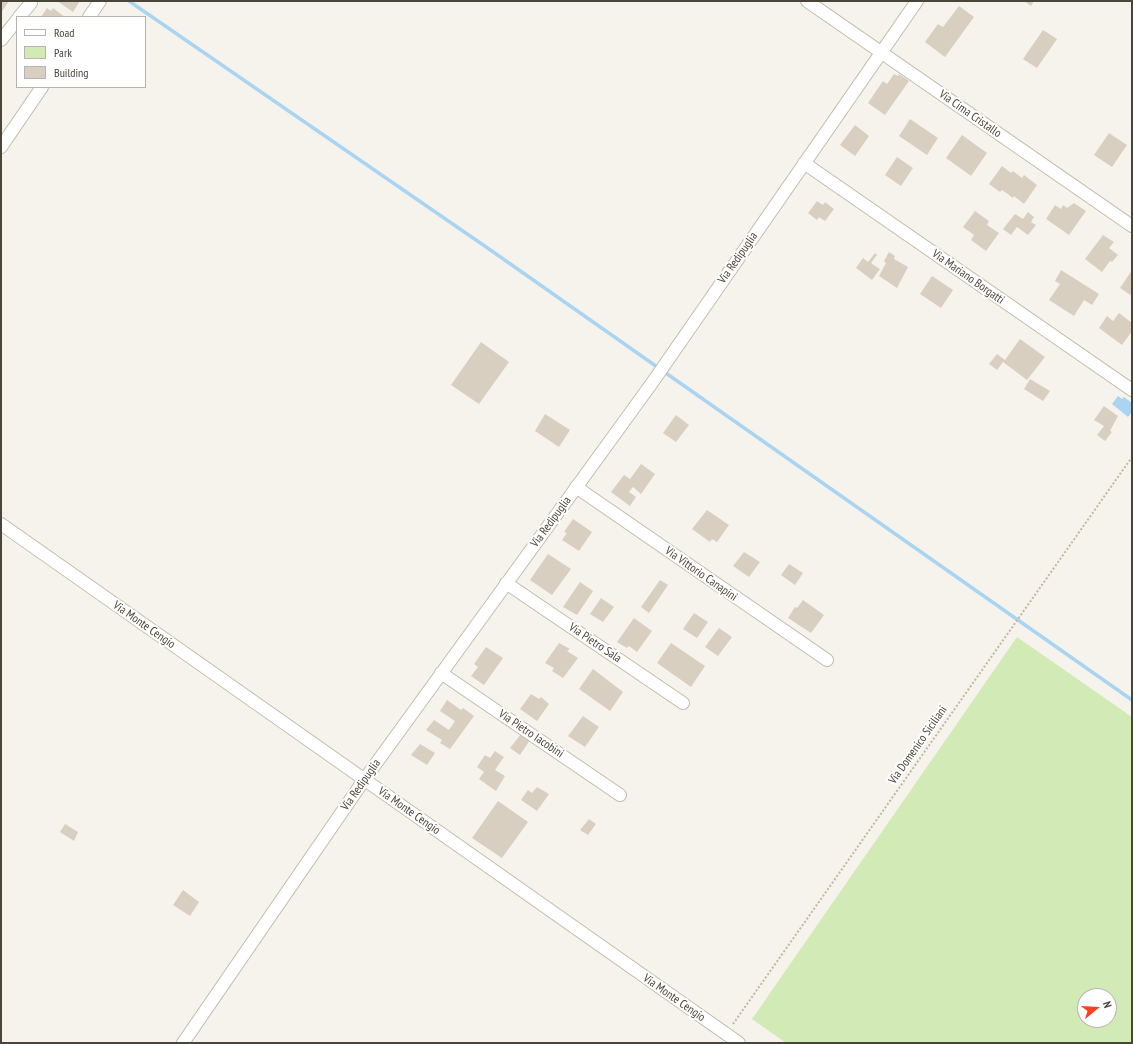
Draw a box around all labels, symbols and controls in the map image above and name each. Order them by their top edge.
legend [16,16,146,88]
text: Road [54,25,74,40]
text: Park [54,45,72,60]
text: Building [54,65,89,80]
street label: Via Cima Cristallo [936,87,1004,141]
street label: Via Redipuglia [715,230,761,286]
street label: Via Mariano Borgatti [929,247,1007,307]
street label: Via Redipuglia [528,494,574,550]
street label: Via Vittorio Canapini [662,544,740,604]
street label: Via Monte Cengio [110,598,178,652]
street label: Via Pietro Sala [566,620,624,666]
street label: Via Domenico Siciliani [886,703,950,787]
street label: Via Pietro Iacobini [496,707,566,761]
street label: Via Redipuglia [338,757,384,813]
street label: Via Monte Cengio [375,784,443,838]
street label: Via Monte Cengio [640,971,708,1025]
north arrow [1077,988,1117,1028]
text: N [1100,1000,1115,1010]

